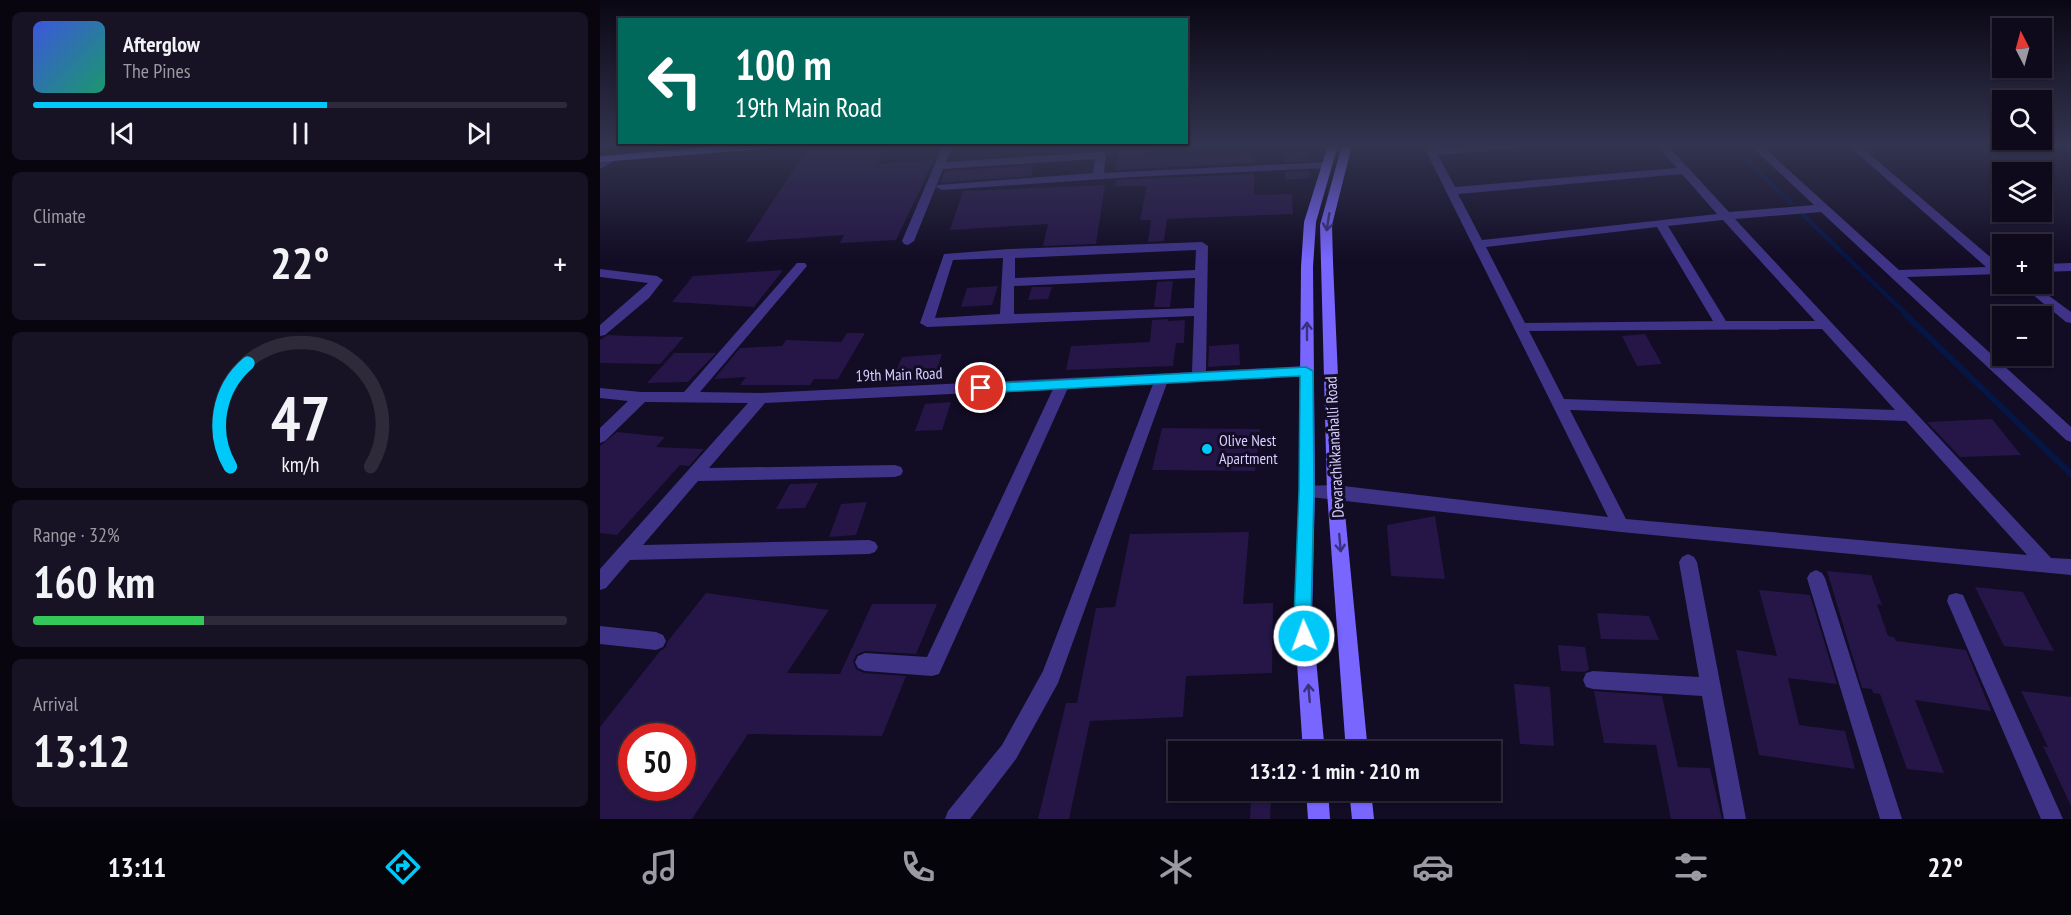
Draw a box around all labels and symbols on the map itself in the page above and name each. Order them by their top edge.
north arrow [1992,18,2052,78]
one-way arrow [1322,212,1333,231]
one-way arrow [1301,321,1313,341]
street label: 19th Main Road [855,362,943,386]
pin [955,362,1006,413]
street label: Devarachikkanahalli Road [1320,376,1348,518]
place label: Olive Nest Apartment [1219,430,1278,468]
marker: Olive Nest Apartment [1200,442,1214,456]
one-way arrow [1335,532,1346,552]
position arrow [1272,604,1336,668]
one-way arrow [1304,684,1315,704]
speed limit sign: 50 [618,723,696,801]

